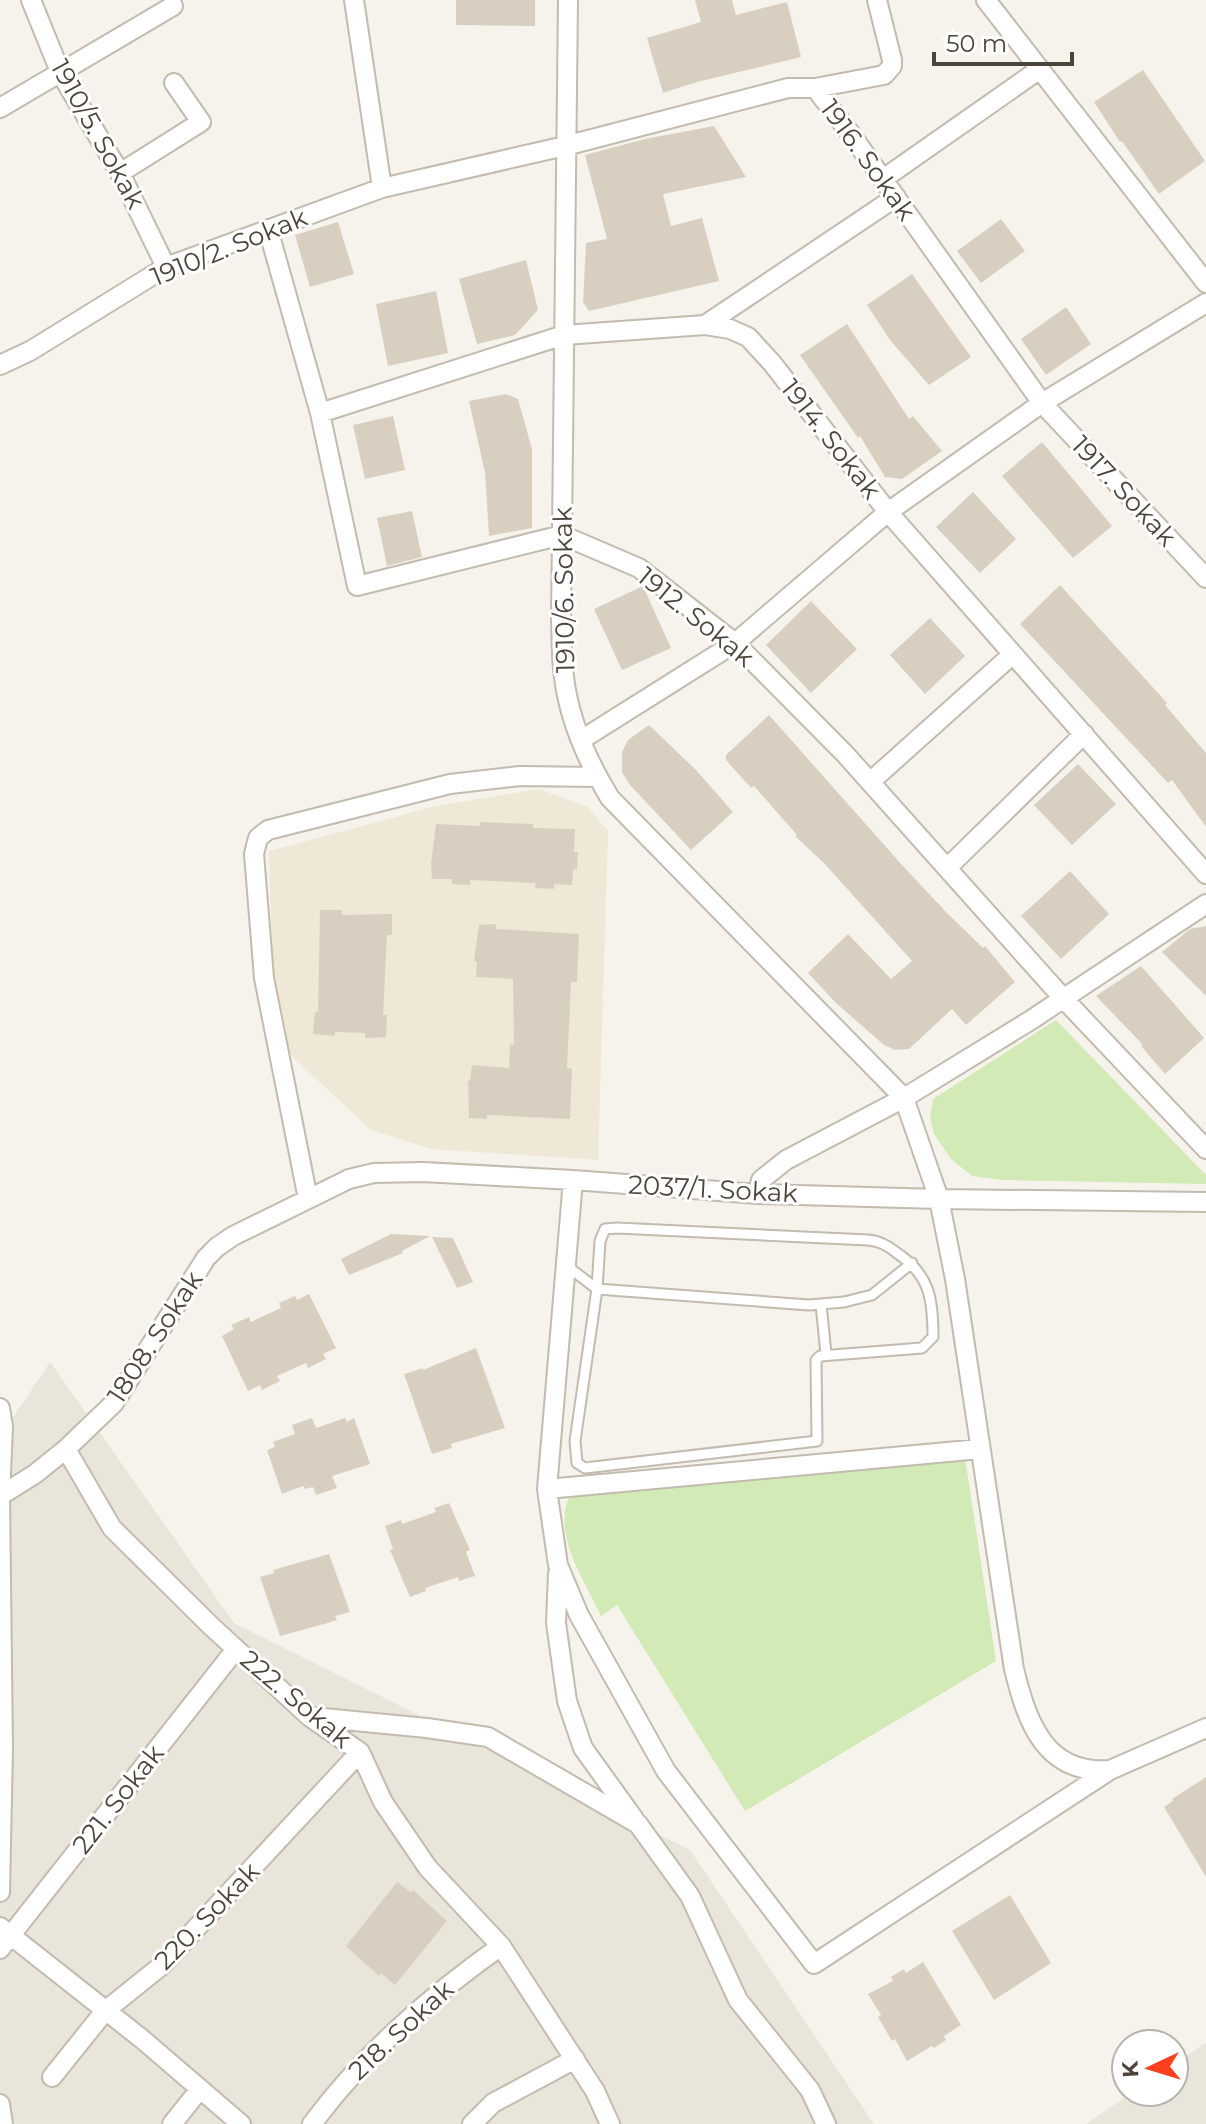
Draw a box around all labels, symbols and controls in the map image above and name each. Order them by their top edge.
scale bar [934,16,1072,66]
text: 50 m [946,29,1007,58]
street label: 1910/5. Sokak [44,54,152,215]
street label: 1916. Sokak [813,93,923,227]
street label: 1910/2. Sokak [146,201,312,293]
street label: 1914. Sokak [774,373,888,506]
street label: 1917. Sokak [1065,429,1184,553]
street label: 1910/6. Sokak [547,506,581,673]
street label: 1912. Sokak [631,560,761,674]
street label: 2037/1. Sokak [627,1169,799,1209]
street label: 1808. Sokak [101,1265,210,1409]
street label: 222. Sokak [234,1643,358,1755]
street label: 221. Sokak [65,1738,171,1860]
street label: 220. Sokak [148,1855,266,1976]
street label: 218. Sokak [342,1973,460,2087]
north arrow [1110,2028,1190,2108]
text: K [1116,2060,1145,2078]

